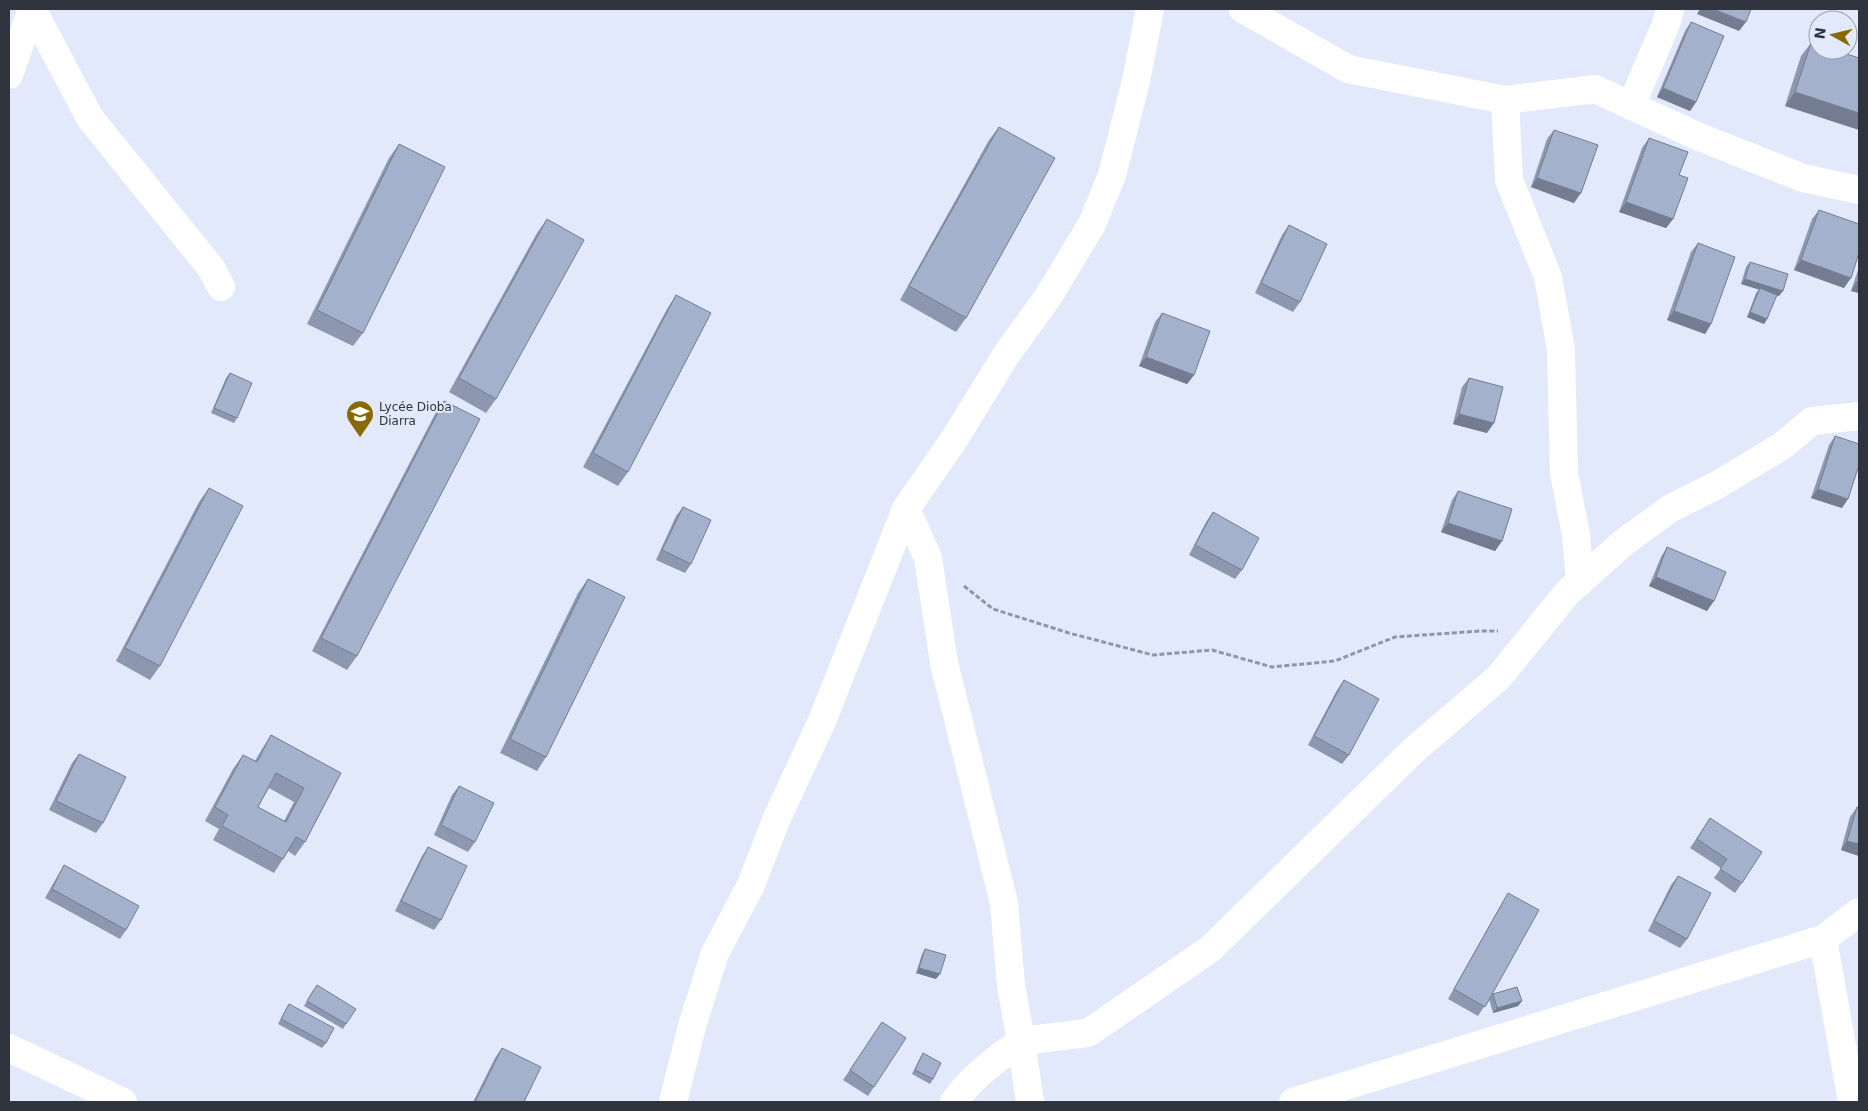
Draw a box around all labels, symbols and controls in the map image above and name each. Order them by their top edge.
north arrow [1808,10,1858,60]
text: N [1811,26,1829,40]
school or university icon: Lycée Dioba Diarra [345,399,375,438]
place label: Lycée Dioba Diarra [379,400,452,428]

